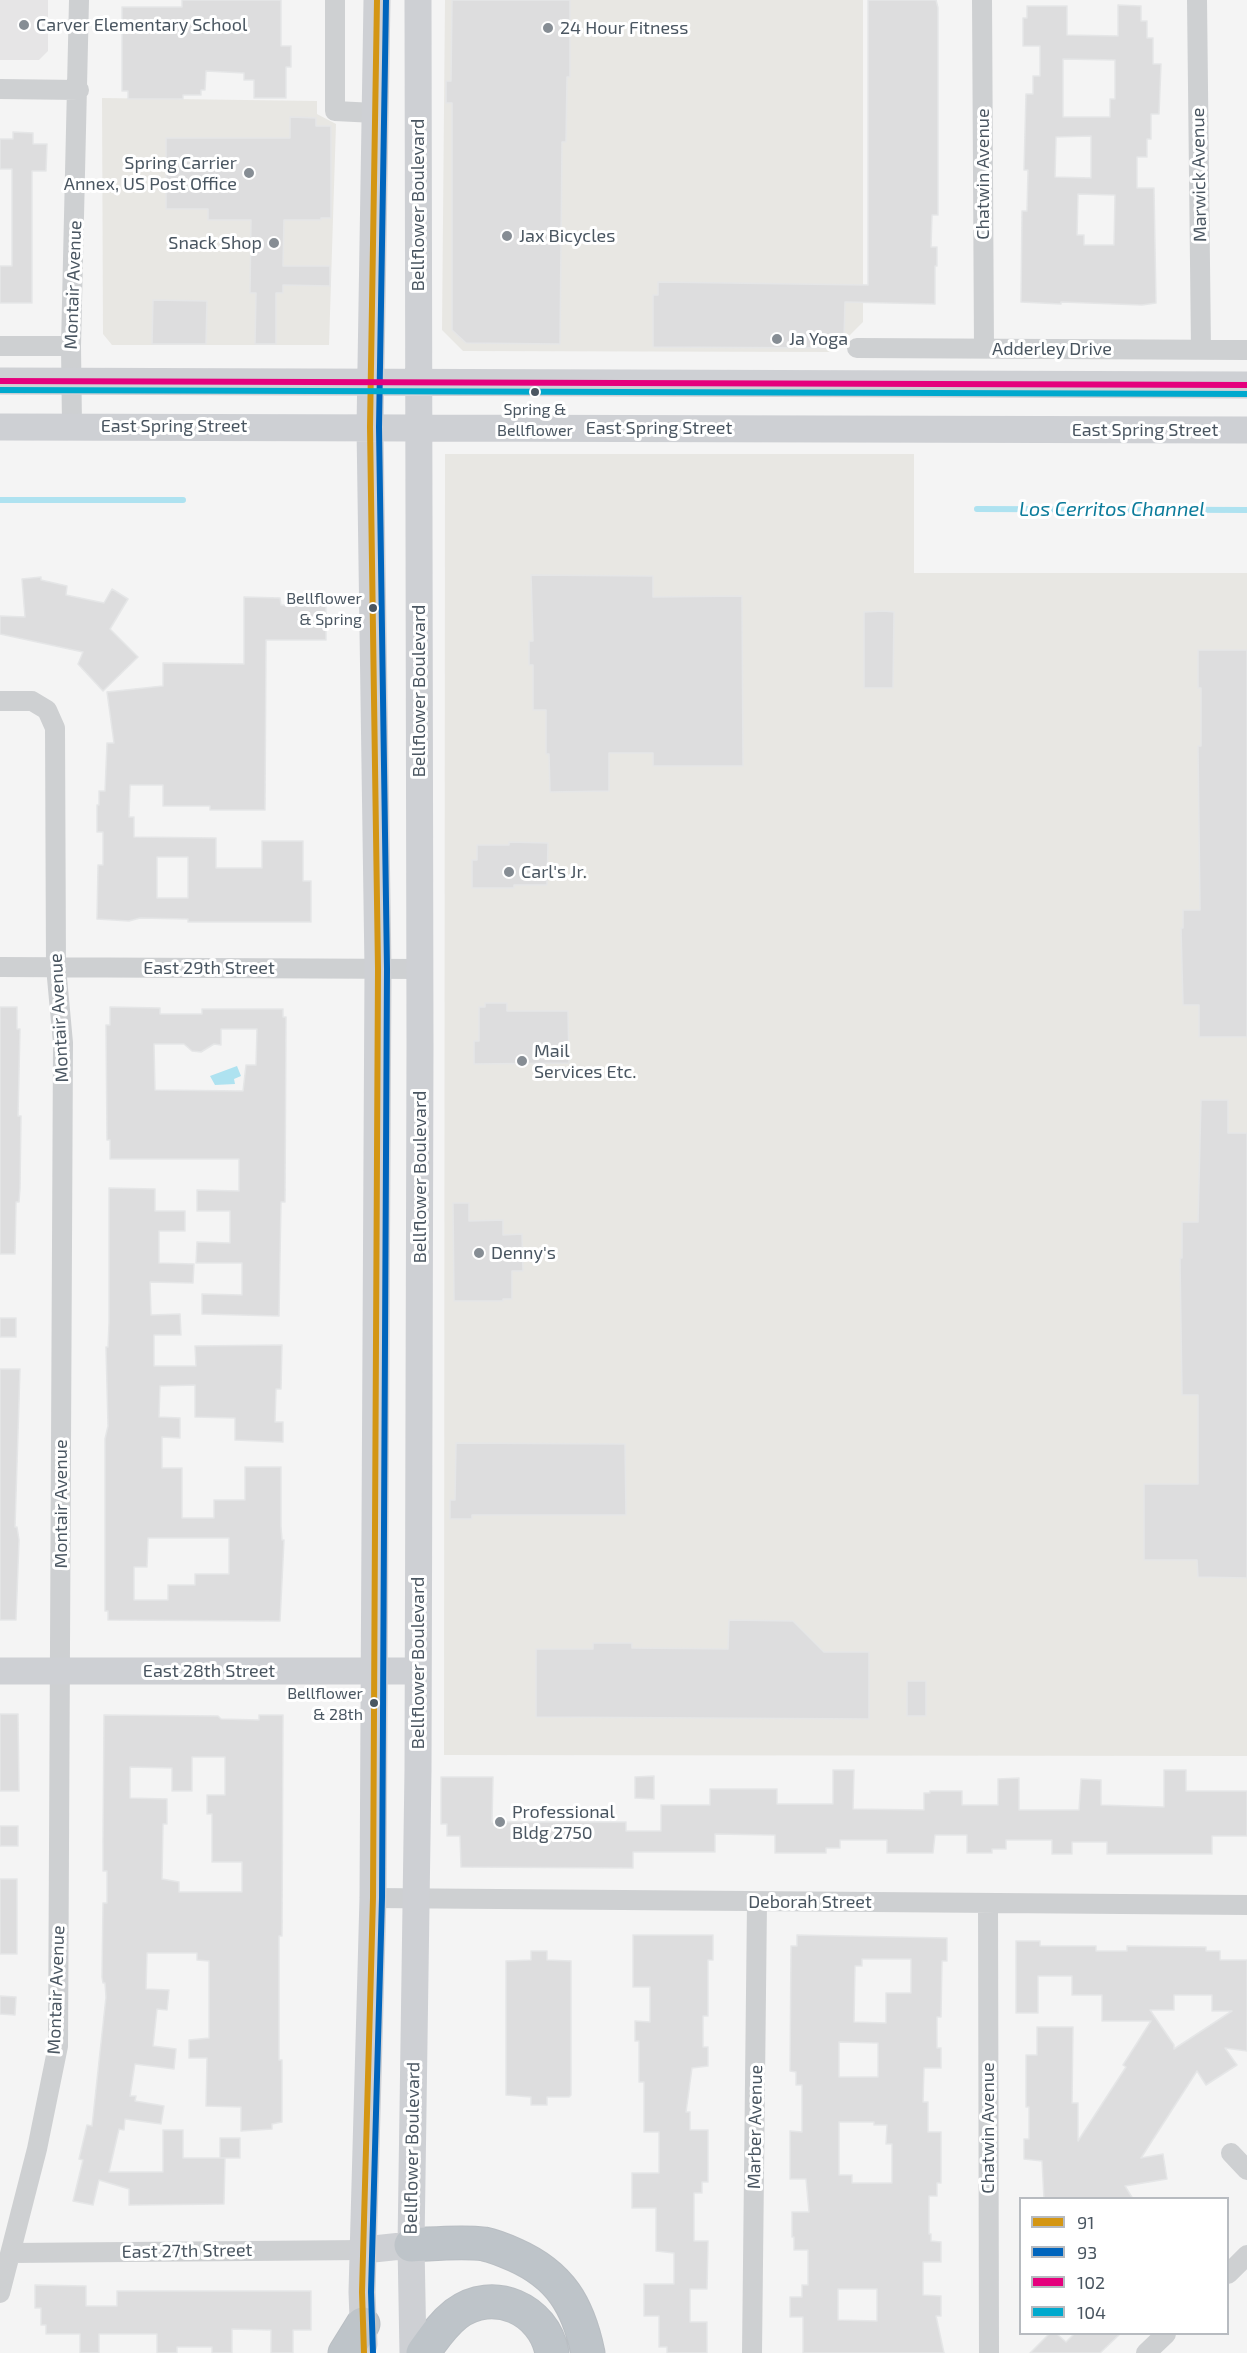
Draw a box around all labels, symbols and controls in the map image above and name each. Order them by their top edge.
place label: Carver Elementary School [36,14,247,36]
place label: 24 Hour Fitness [560,17,688,39]
marker: Carver Elementary School [17,18,31,32]
marker: 24 Hour Fitness [541,21,555,35]
street label: Chatwin Avenue [972,108,994,240]
street label: Marwick Avenue [1187,108,1211,242]
street label: Bellflower Boulevard [407,119,429,291]
place label: Spring Carrier Annex, US Post Office [64,152,237,195]
marker: Spring Carrier Annex, US Post Office [242,166,256,180]
street label: Montair Avenue [60,220,86,350]
place label: Jax Bicycles [519,225,615,247]
marker: Jax Bicycles [500,229,514,243]
place label: Snack Shop [168,232,262,254]
marker: Snack Shop [267,236,281,250]
place label: Ja Yoga [789,328,848,350]
marker: Ja Yoga [770,332,784,346]
street label: Adderley Drive [992,338,1112,360]
marker: Spring & Bellflower [529,386,541,398]
place label: Spring & Bellflower [497,400,573,438]
street label: East Spring Street [101,415,247,437]
street label: East Spring Street [586,417,732,439]
street label: East Spring Street [1072,419,1218,441]
water label: Los Cerritos Channel [1019,497,1205,521]
place label: Bellflower & Spring [286,589,362,627]
marker: Bellflower & Spring [367,602,379,614]
street label: Bellflower Boulevard [408,605,430,777]
place label: Carl's Jr. [521,861,587,883]
marker: Carl's Jr. [502,865,516,879]
street label: Montair Avenue [45,953,73,1083]
street label: East 29th Street [143,957,275,979]
place label: Mail Services Etc. [534,1040,636,1082]
marker: Mail Services Etc. [515,1054,529,1068]
street label: Bellflower Boulevard [409,1091,431,1263]
place label: Denny's [491,1242,556,1264]
marker: Denny's [472,1246,486,1260]
street label: Montair Avenue [50,1439,72,1569]
street label: Bellflower Boulevard [407,1577,429,1749]
street label: East 28th Street [143,1660,275,1682]
place label: Bellflower & 28th [287,1684,363,1722]
marker: Bellflower & 28th [368,1697,380,1709]
place label: Professional Bldg 2750 [512,1801,615,1844]
marker: Professional Bldg 2750 [493,1815,507,1829]
street label: Deborah Street [748,1891,872,1913]
street label: Montair Avenue [43,1925,69,2055]
street label: Bellflower Boulevard [400,2062,424,2234]
street label: Chatwin Avenue [977,2062,999,2194]
street label: Marber Avenue [743,2065,767,2189]
legend [1019,2197,1229,2335]
text: 91 [1077,2211,1094,2233]
street label: East 27th Street [121,2239,253,2263]
text: 93 [1077,2241,1097,2263]
text: 102 [1077,2271,1105,2293]
text: 104 [1077,2301,1106,2323]

